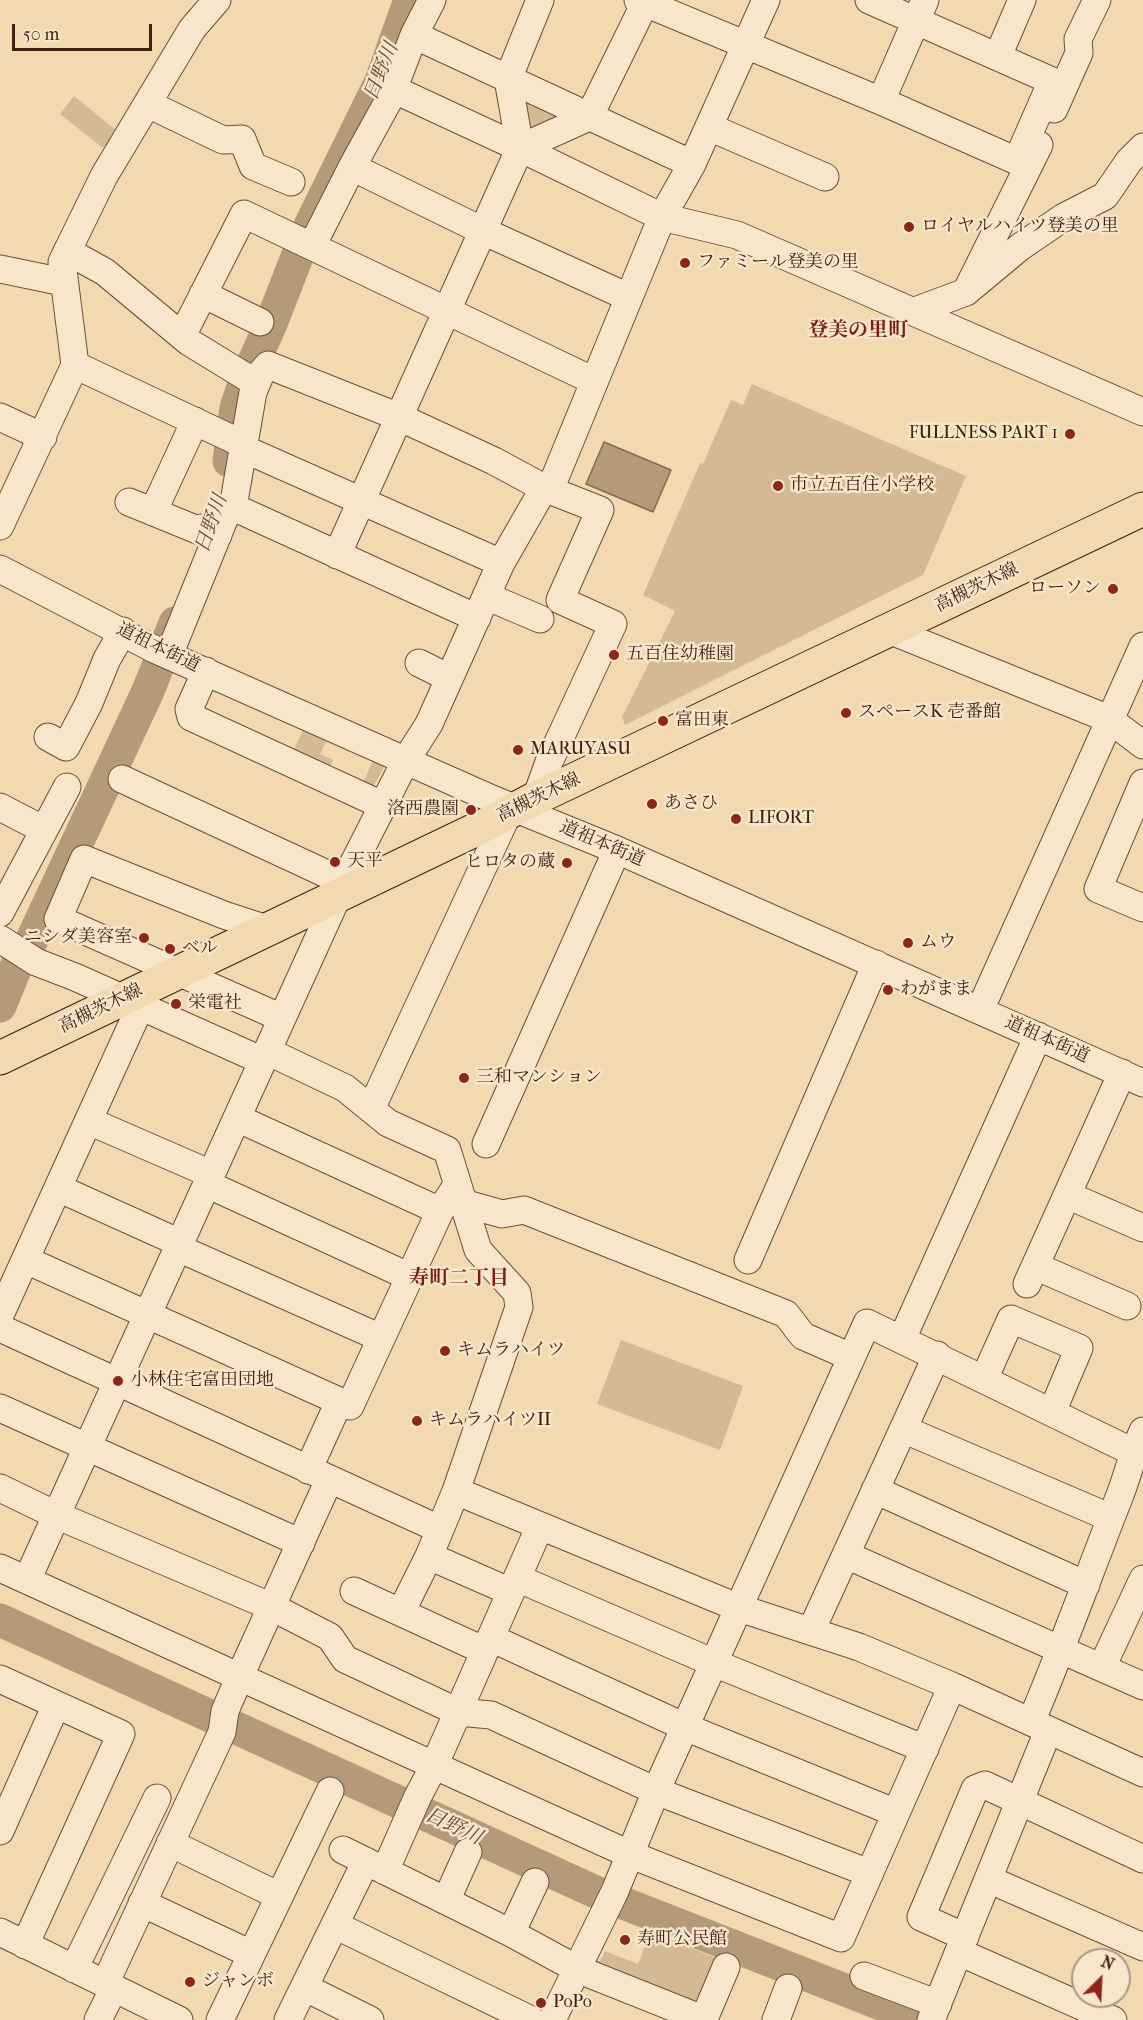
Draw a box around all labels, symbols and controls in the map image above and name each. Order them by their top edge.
scale bar [15,12,154,50]
text: 50 m [23,24,59,45]
water label: 日野川 [360,40,404,104]
place label: ロイヤルハイツ登美の里 [921,216,1119,238]
marker: ロイヤルハイツ登美の里 [902,220,916,234]
place label: ファミール登美の里 [697,252,859,274]
marker: ファミール登美の里 [678,256,692,270]
district label: 登美の里町 [808,319,908,343]
place label: FULLNESS PART 1 [909,423,1058,445]
marker: FULLNESS PART 1 [1063,427,1077,441]
place label: 市立五百住小学校 [790,475,934,497]
marker: 市立五百住小学校 [771,479,785,493]
water label: 日野川 [191,492,233,556]
street label: 高槻茨木線 [932,559,1022,617]
place label: ローソン [1029,578,1101,600]
marker: ローソン [1106,582,1120,596]
street label: 道祖本街道 [113,619,203,677]
place label: 五百住幼稚園 [626,644,734,666]
marker: 五百住幼稚園 [607,648,621,662]
place label: スペースK 壱番館 [858,702,1001,724]
marker: スペースK 壱番館 [839,706,853,720]
place label: 富田東 [675,710,729,732]
marker: 富田東 [656,714,670,728]
place label: MARUYASU [530,739,631,761]
marker: MARUYASU [511,743,525,757]
street label: 高槻茨木線 [494,769,584,827]
place label: あさひ [664,793,718,815]
marker: あさひ [645,797,659,811]
place label: 洛西農園 [387,799,459,821]
marker: 洛西農園 [464,803,478,817]
place label: LIFORT [748,808,814,830]
marker: LIFORT [729,812,743,826]
street label: 道祖本街道 [556,816,648,872]
place label: 天平 [347,851,383,873]
place label: ヒロタの蔵 [465,852,555,874]
marker: 天平 [328,855,342,869]
marker: ヒロタの蔵 [560,856,574,870]
place label: ニシダ美容室 [24,927,132,949]
marker: ニシダ美容室 [137,931,151,945]
place label: ムウ [920,932,956,954]
marker: ムウ [901,936,915,950]
place label: ベル [182,938,218,960]
marker: ベル [163,942,177,956]
place label: わがまま [900,979,972,1001]
street label: 高槻茨木線 [56,980,146,1038]
marker: わがまま [881,983,895,997]
place label: 栄電社 [188,993,242,1015]
marker: 栄電社 [169,997,183,1011]
street label: 道祖本街道 [1001,1012,1093,1068]
place label: 三和マンション [476,1067,602,1089]
marker: 三和マンション [457,1071,471,1085]
district label: 寿町二丁目 [409,1267,509,1291]
place label: キムラハイツ [457,1340,565,1362]
marker: キムラハイツ [438,1344,452,1358]
place label: 小林住宅富田団地 [130,1370,274,1392]
marker: 小林住宅富田団地 [111,1374,125,1388]
place label: キムラハイツII [429,1410,551,1432]
marker: キムラハイツII [410,1414,424,1428]
water label: 日野川 [421,1803,485,1851]
place label: 寿町公民館 [637,1929,727,1951]
marker: 寿町公民館 [618,1933,632,1947]
north arrow [1071,1948,1131,2008]
text: N [1098,1952,1117,1974]
place label: ジャンボ [202,1971,274,1993]
marker: ジャンボ [183,1975,197,1989]
place label: PoPo [553,1992,592,2014]
marker: PoPo [534,1996,548,2010]

